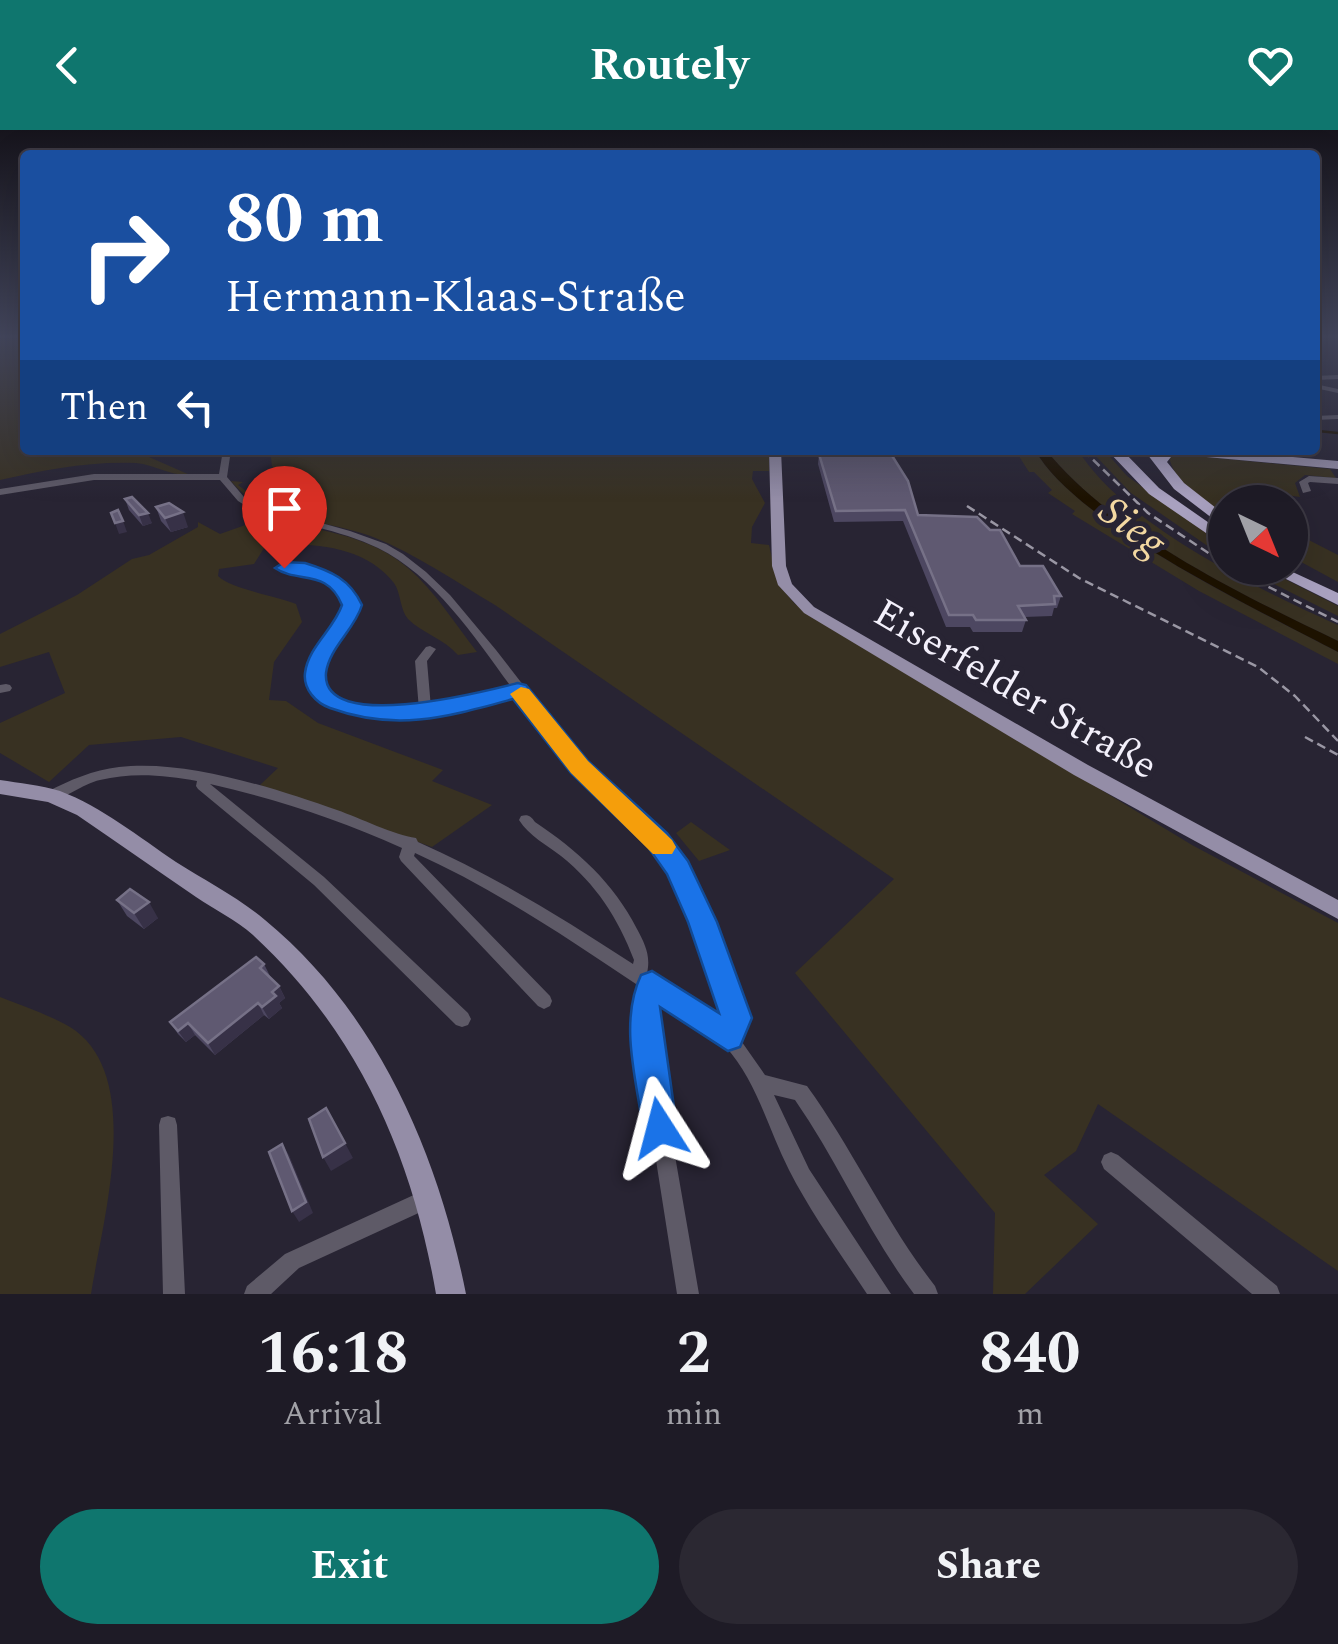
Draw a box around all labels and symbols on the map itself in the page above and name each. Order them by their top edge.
pin [242,466,327,569]
water label: Sieg [1085,481,1180,574]
north arrow [1208,485,1308,585]
street label: Eiserfelder Straße [861,584,1169,796]
position arrow [608,1076,712,1180]

